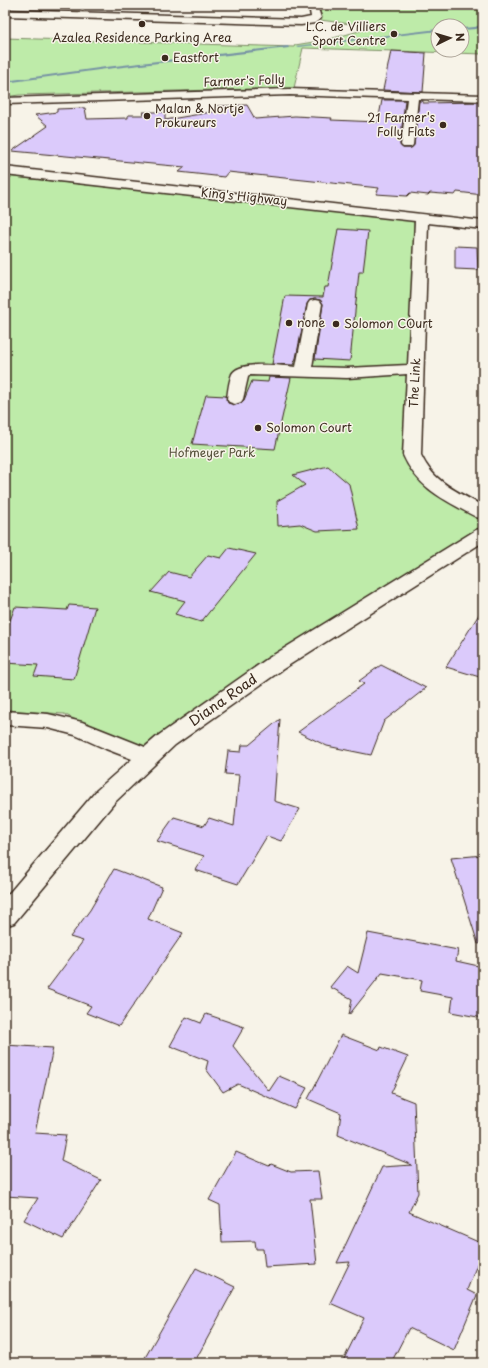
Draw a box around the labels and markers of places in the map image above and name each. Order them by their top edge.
place label: L.C. de Villiers Sport Centre [306,17,387,49]
marker: Azalea Residence Parking Area [137,19,147,29]
place label: Azalea Residence Parking Area [52,28,232,46]
marker: L.C. de Villiers Sport Centre [389,29,399,39]
place label: Eastfort [173,48,219,66]
marker: Eastfort [160,53,170,63]
place label: Malan & Nortje Prokureurs [155,99,244,131]
place label: 21 Farmer's Folly Flats [367,108,436,140]
marker: Malan & Nortje Prokureurs [142,111,152,121]
marker: 21 Farmer's Folly Flats [438,120,448,130]
place label: none [297,313,325,331]
place label: Solomon COurt [344,314,433,332]
marker: none [284,318,294,328]
marker: Solomon COurt [331,319,341,329]
place label: Solomon Court [266,418,352,436]
marker: Solomon Court [253,423,263,433]

